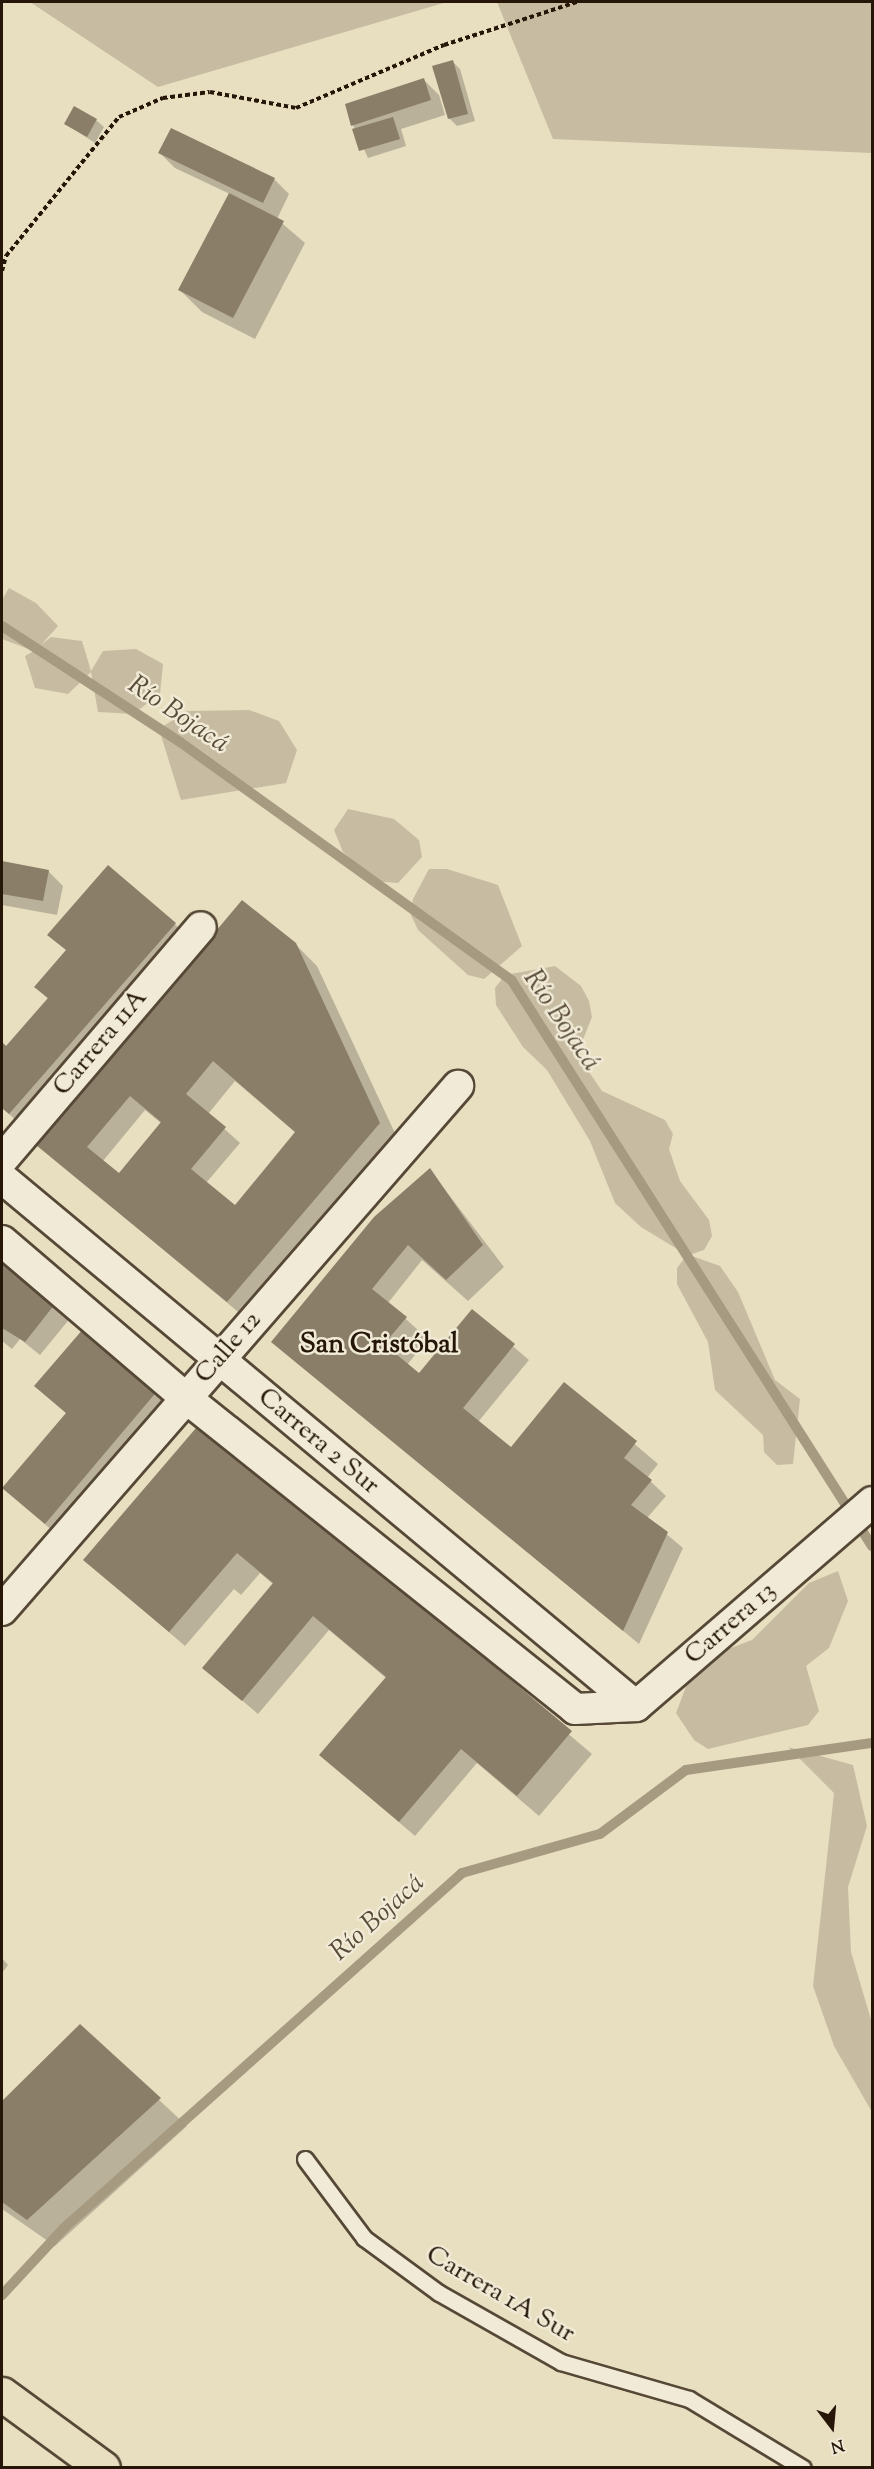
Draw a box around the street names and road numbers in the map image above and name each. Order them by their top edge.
street label: Carrera 11A [47,983,155,1103]
street label: Calle 12 [189,1306,269,1390]
street label: Carrera 2 Sur [251,1382,385,1502]
street label: Carrera 13 [679,1576,783,1672]
street label: Carrera 1A Sur [420,2240,580,2350]

